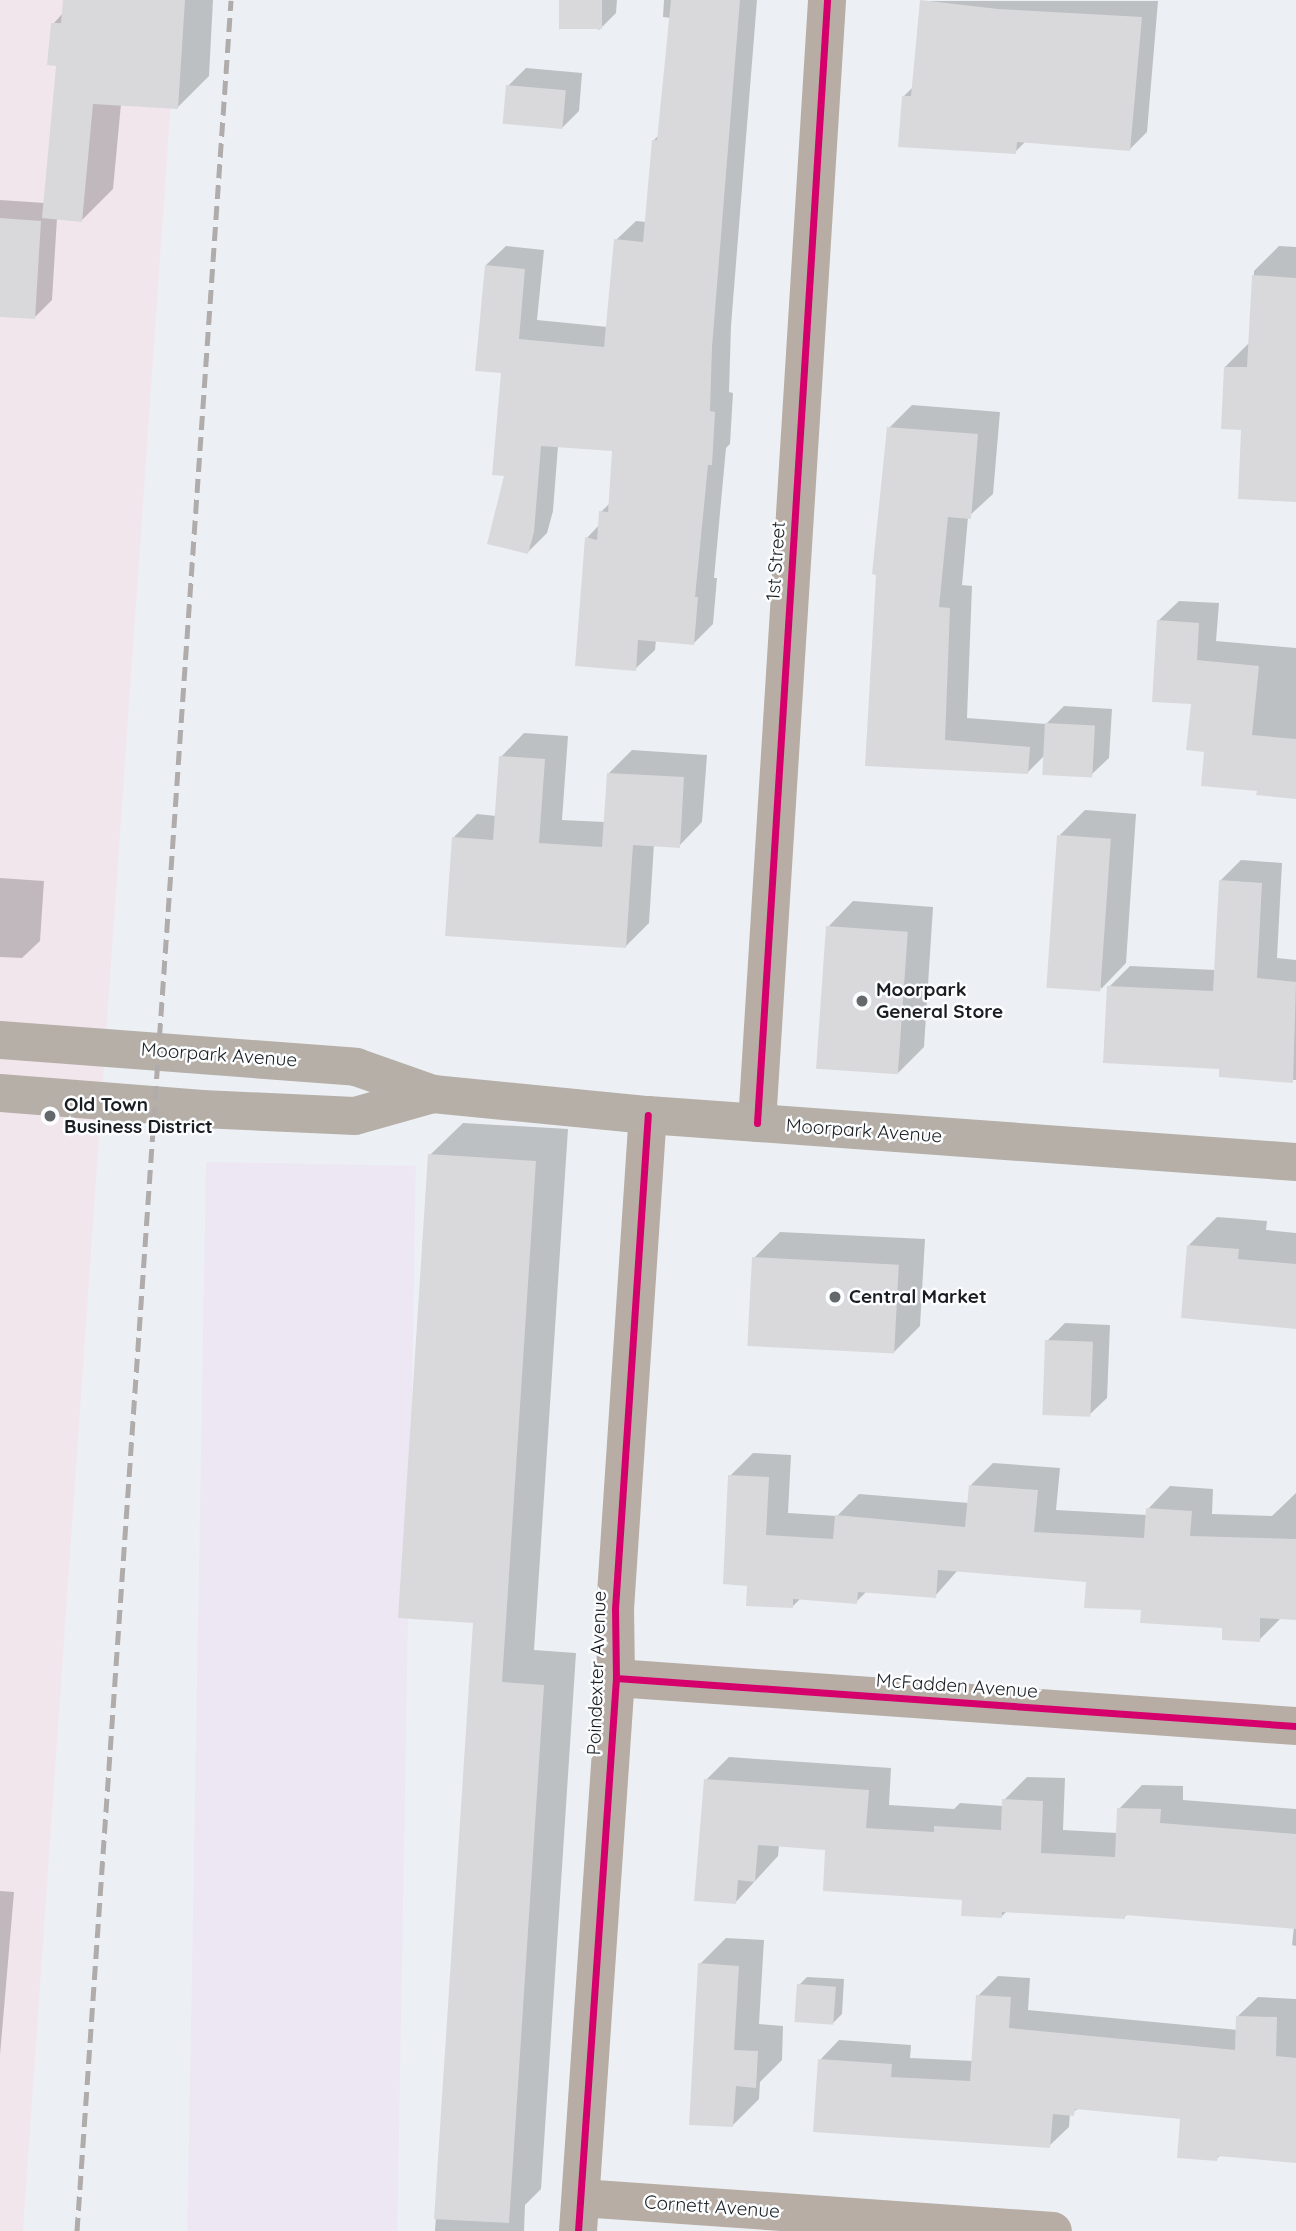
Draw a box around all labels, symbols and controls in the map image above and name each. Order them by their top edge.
street label: 1st Street [762,521,790,601]
place label: Moorpark General Store [876,979,1003,1023]
marker: Moorpark General Store [854,993,870,1009]
street label: Moorpark Avenue [140,1038,298,1072]
place label: Old Town Business District [64,1094,213,1138]
marker: Old Town Business District [42,1108,58,1124]
street label: Moorpark Avenue [785,1114,943,1148]
place label: Central Market [849,1286,987,1308]
marker: Central Market [827,1289,843,1305]
street label: Poindexter Avenue [583,1590,611,1756]
street label: McFadden Avenue [875,1669,1039,1703]
street label: Cornett Avenue [643,2191,781,2223]

